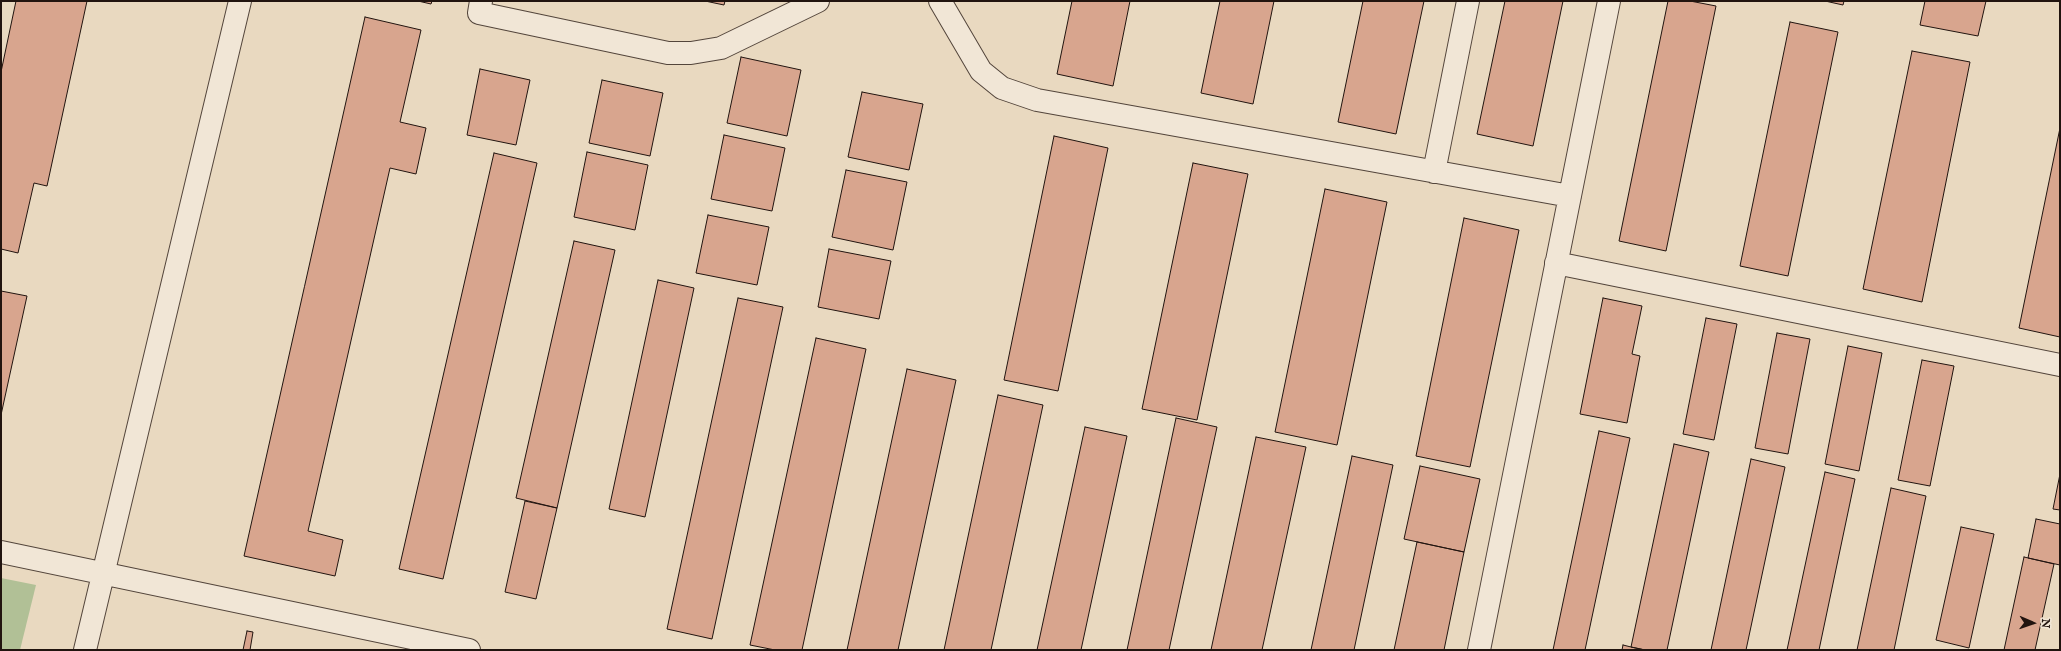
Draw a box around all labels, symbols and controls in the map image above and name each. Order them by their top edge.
north arrow [2013,603,2053,643]
text: N [2038,618,2052,628]

